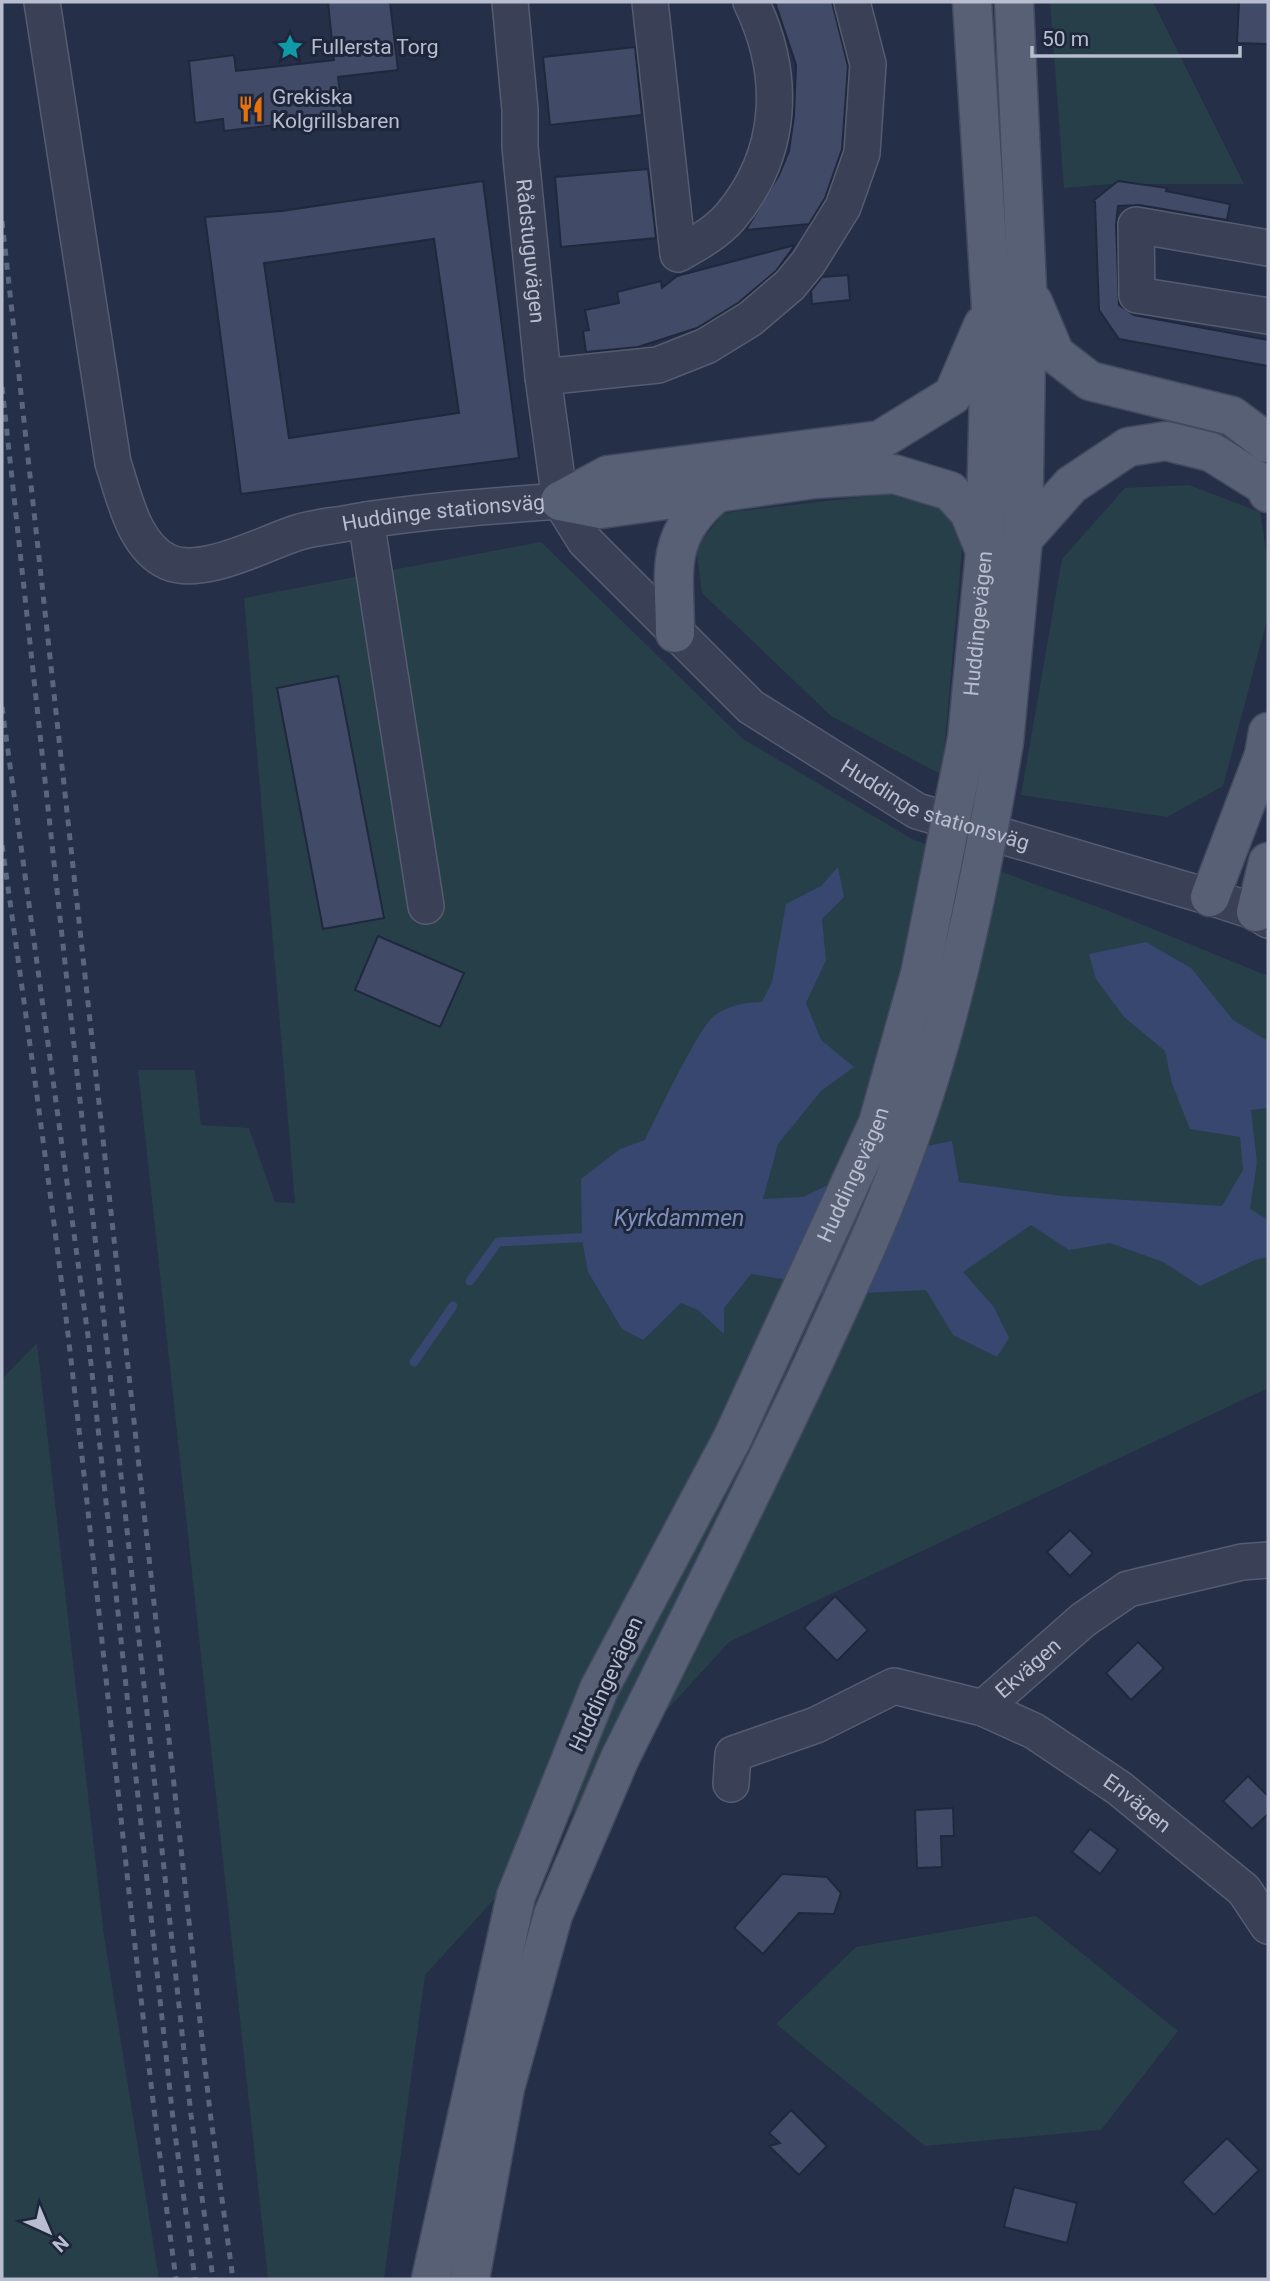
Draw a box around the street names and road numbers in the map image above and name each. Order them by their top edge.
street label: Rådstuguvägen [511,178,550,324]
street label: Huddinge stationsväg [340,490,546,536]
street label: Huddingevägen [959,550,997,697]
street label: Huddinge stationsväg [836,754,1032,855]
street label: Huddingevägen [813,1105,894,1246]
street label: Huddingevägen [564,1613,648,1755]
street label: Ekvägen [991,1633,1066,1703]
street label: Envägen [1099,1769,1176,1837]

